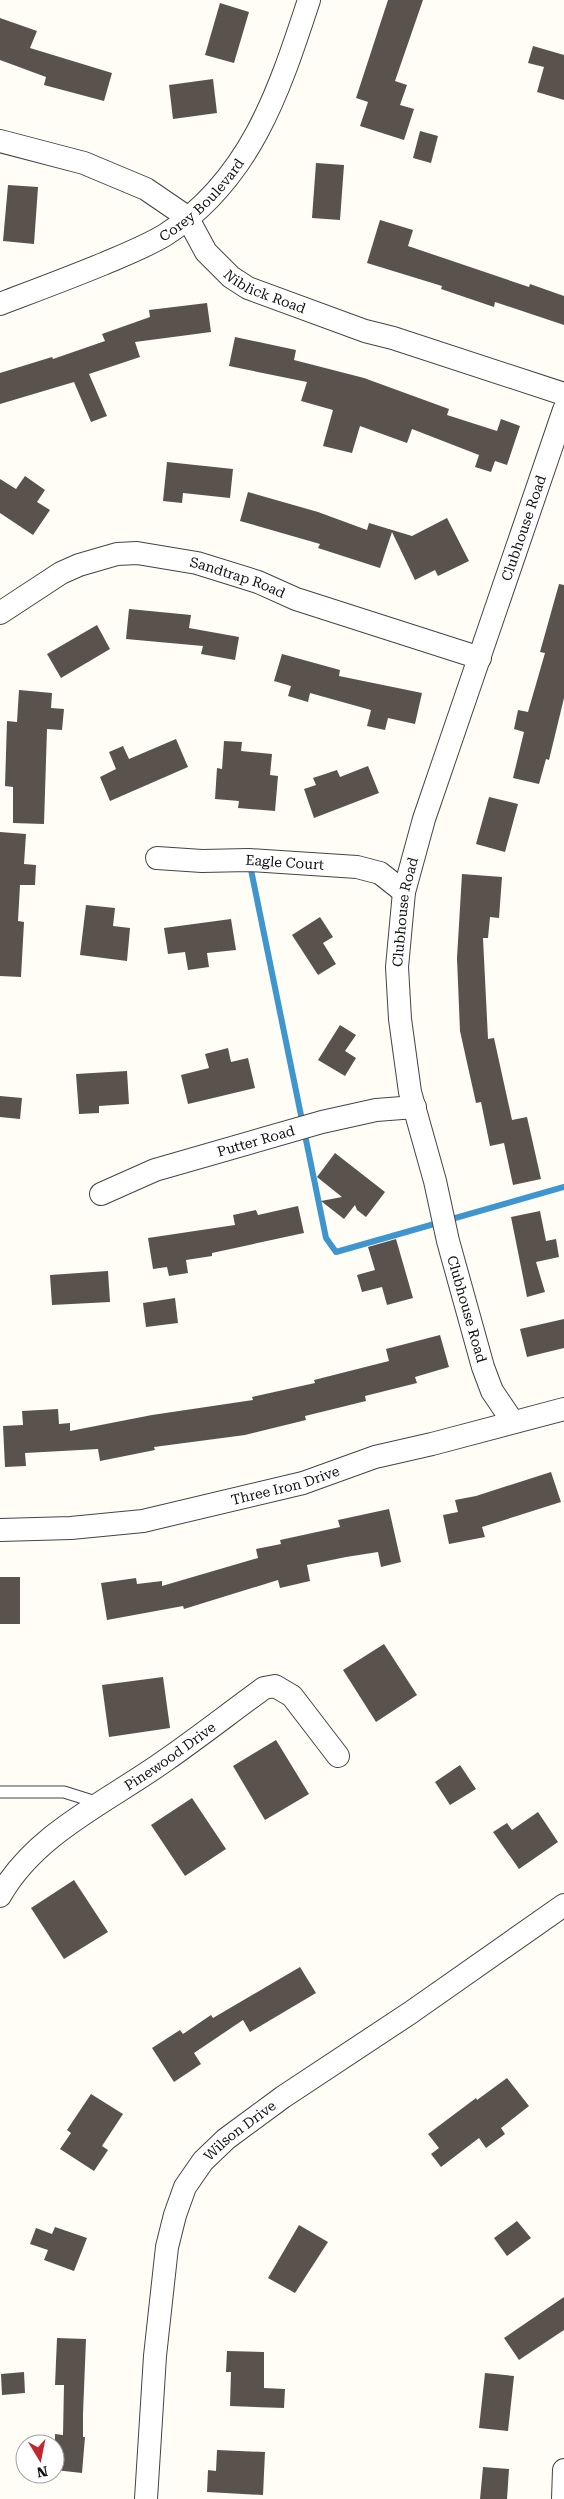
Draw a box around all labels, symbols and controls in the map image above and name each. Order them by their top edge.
street label: Corey Boulevard [156,155,247,245]
street label: Niblick Road [220,266,308,317]
street label: Clubhouse Road [498,473,549,583]
street label: Sandtrap Road [189,554,288,601]
street label: Eagle Court [245,852,325,873]
street label: Clubhouse Road [389,856,421,968]
street label: Putter Road [215,1122,296,1160]
street label: Clubhouse Road [444,1254,490,1364]
street label: Three Iron Drive [229,1462,342,1508]
street label: Pinewood Drive [121,1719,219,1794]
street label: Wilson Drive [200,2097,279,2164]
north arrow [15,2434,65,2484]
text: N [35,2463,49,2481]

